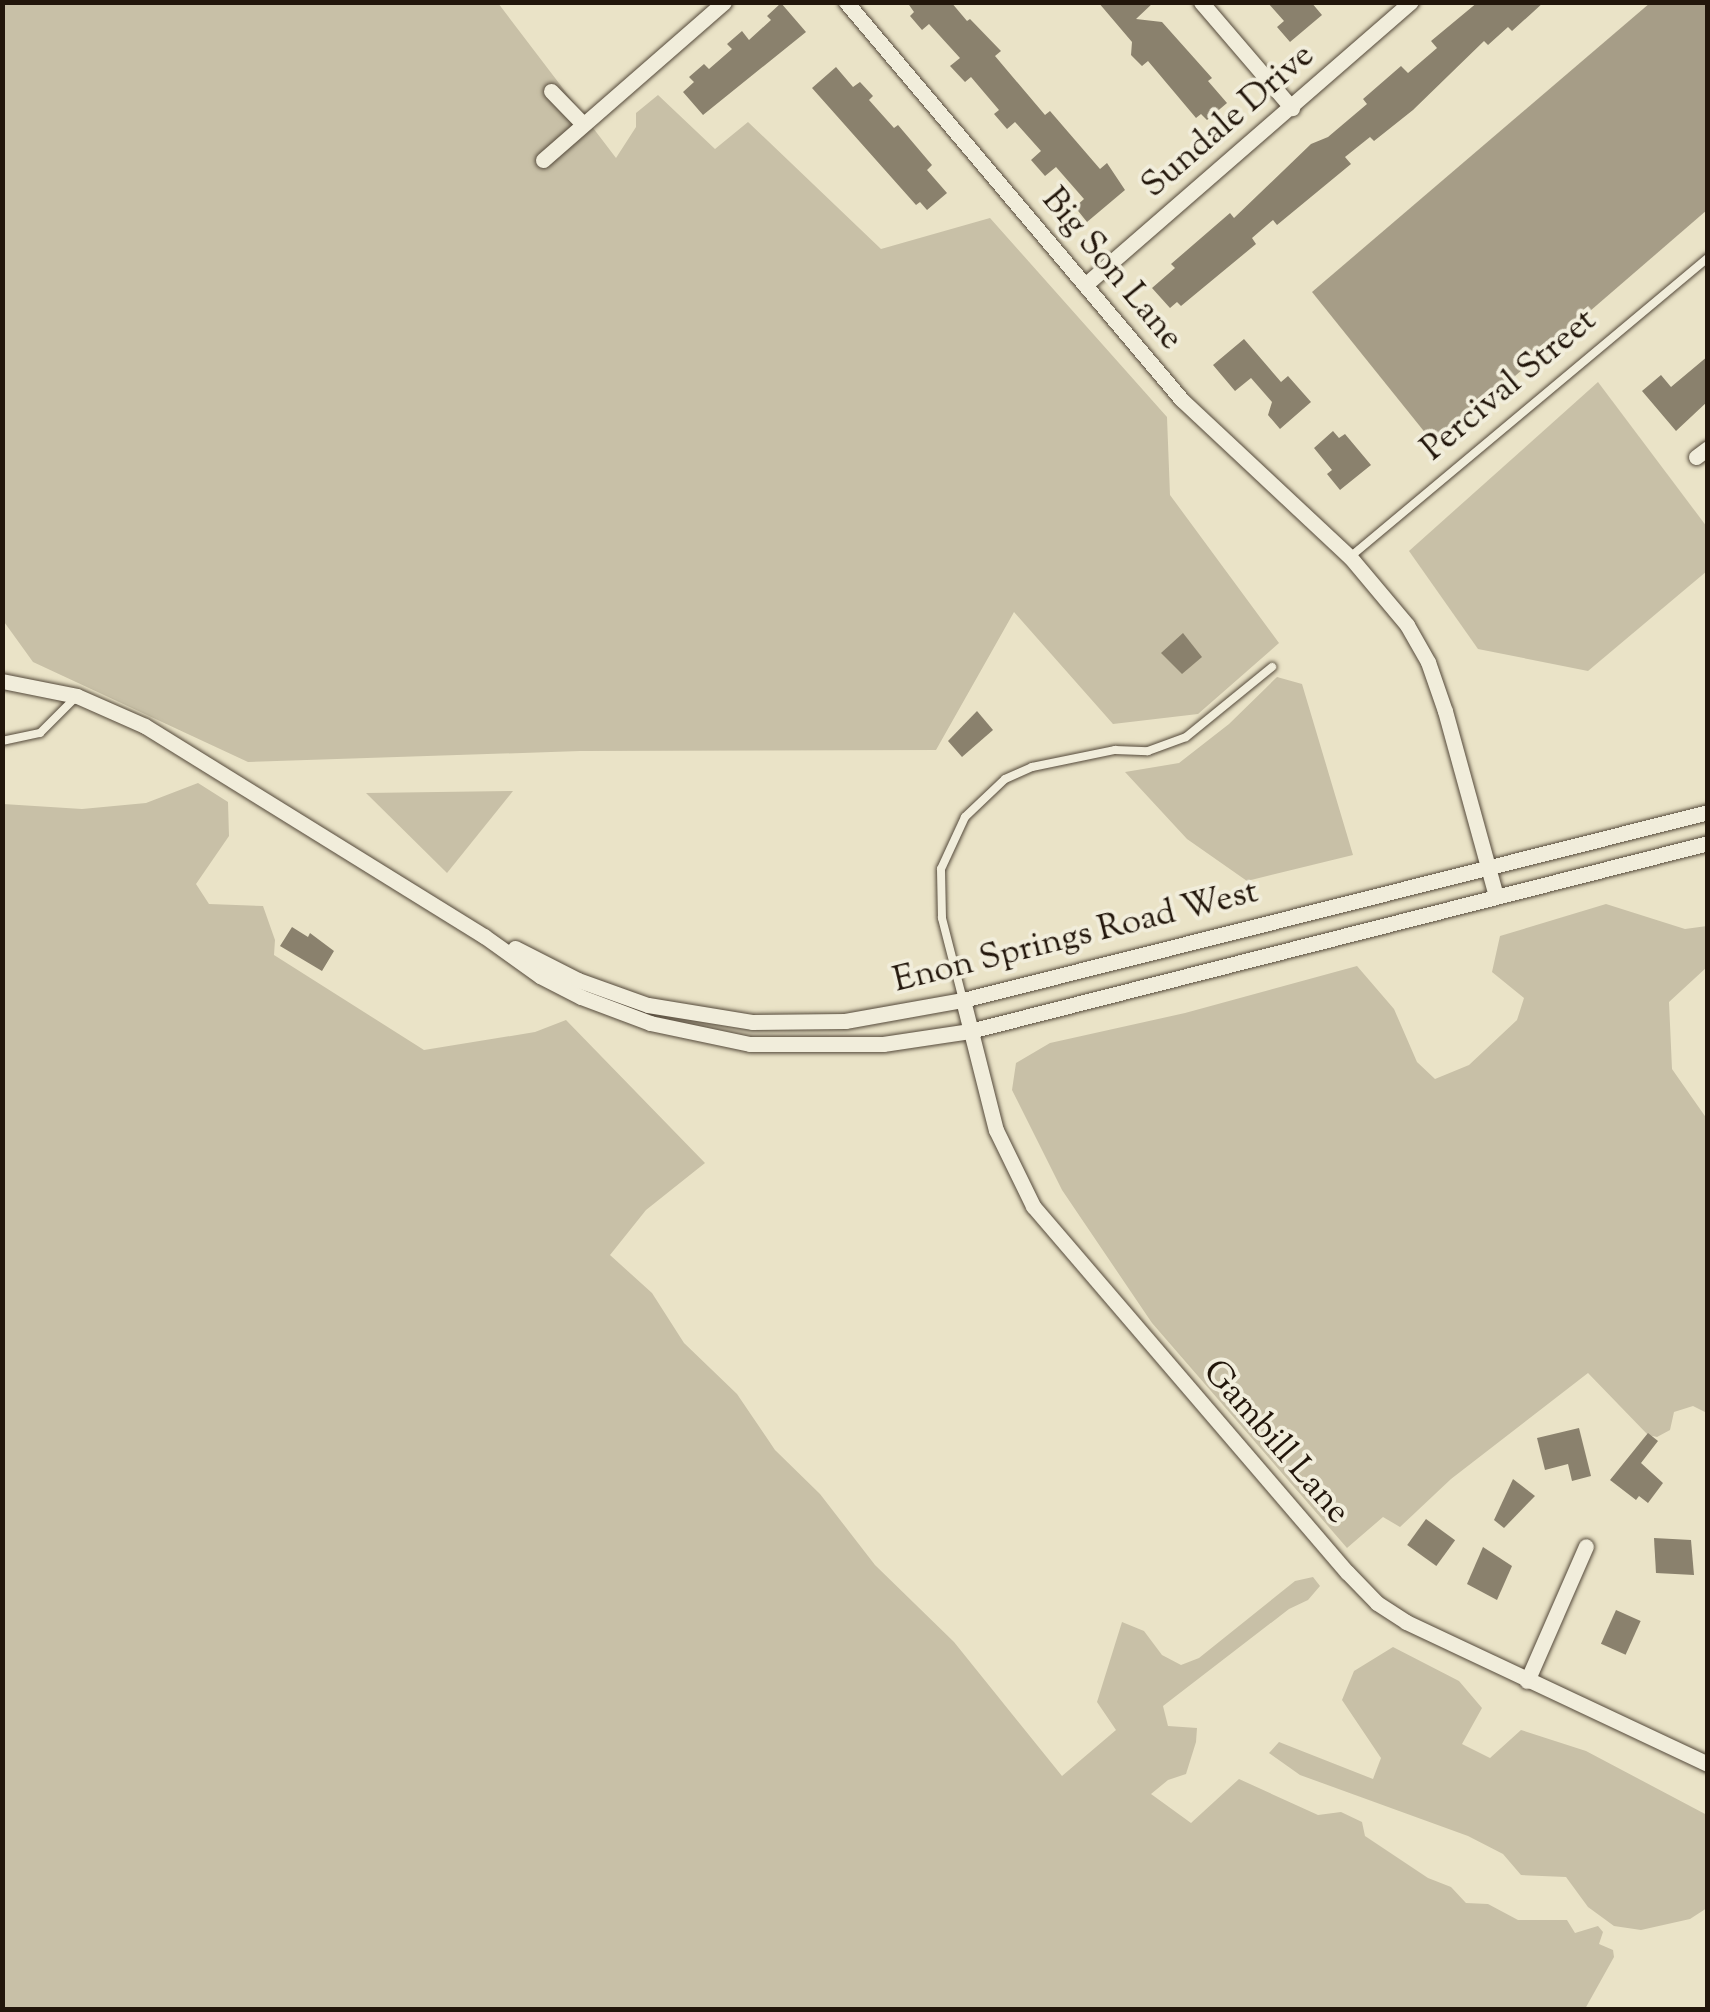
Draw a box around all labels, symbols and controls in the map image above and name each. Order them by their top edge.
street label: Sundale Drive [1134,36,1324,208]
street label: Big Son Lane [1031,181,1191,359]
street label: Percival Street [1414,301,1606,471]
street label: Enon Springs Road West [889,872,1263,1004]
street label: Gambill Lane [1192,1353,1358,1533]

